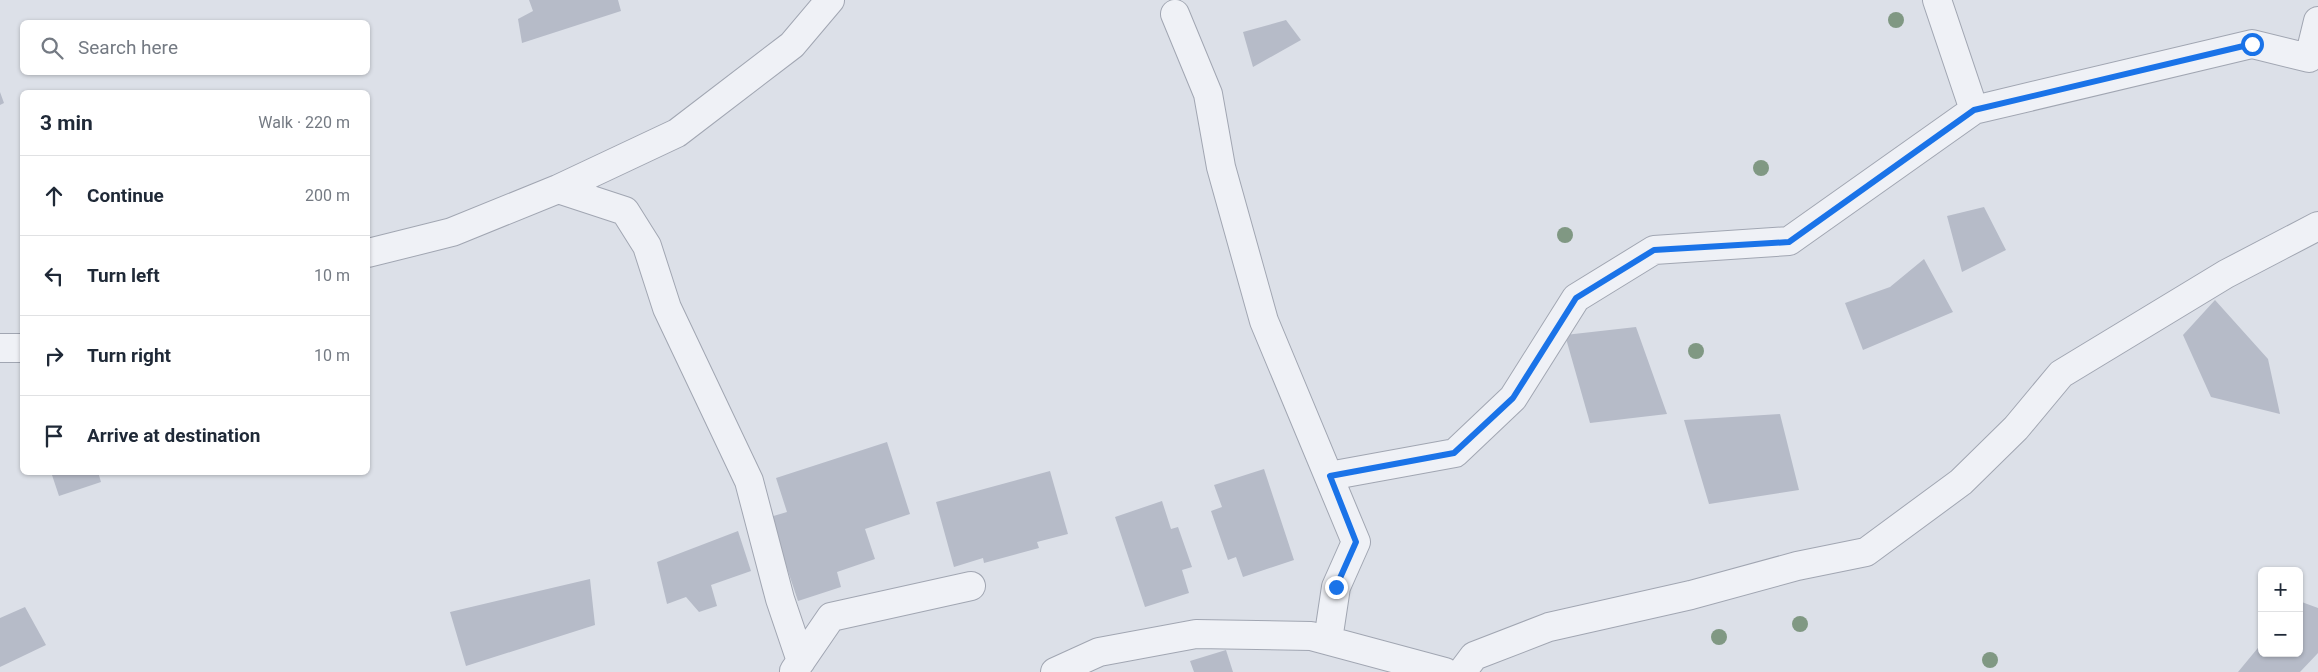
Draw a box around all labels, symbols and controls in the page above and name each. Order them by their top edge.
search box [20,20,370,75]
route start [2241,33,2264,56]
icon: search [38,34,66,62]
text: Search here [78,36,178,59]
text: 3 min [40,111,93,135]
text: Walk · 220 m [258,113,350,132]
icon: ahead [40,182,68,210]
text: Continue [87,184,164,207]
text: 200 m [305,186,350,205]
icon: left [40,262,68,290]
text: Turn left [87,264,160,287]
text: 10 m [314,266,350,285]
icon: right [40,342,68,370]
text: Turn right [87,344,171,367]
text: 10 m [314,346,350,365]
icon: arrive [40,422,68,450]
text: Arrive at destination [87,424,260,447]
map controls [2258,567,2303,657]
button: + [2258,567,2303,612]
route end [1325,576,1348,599]
button: − [2258,612,2303,657]

